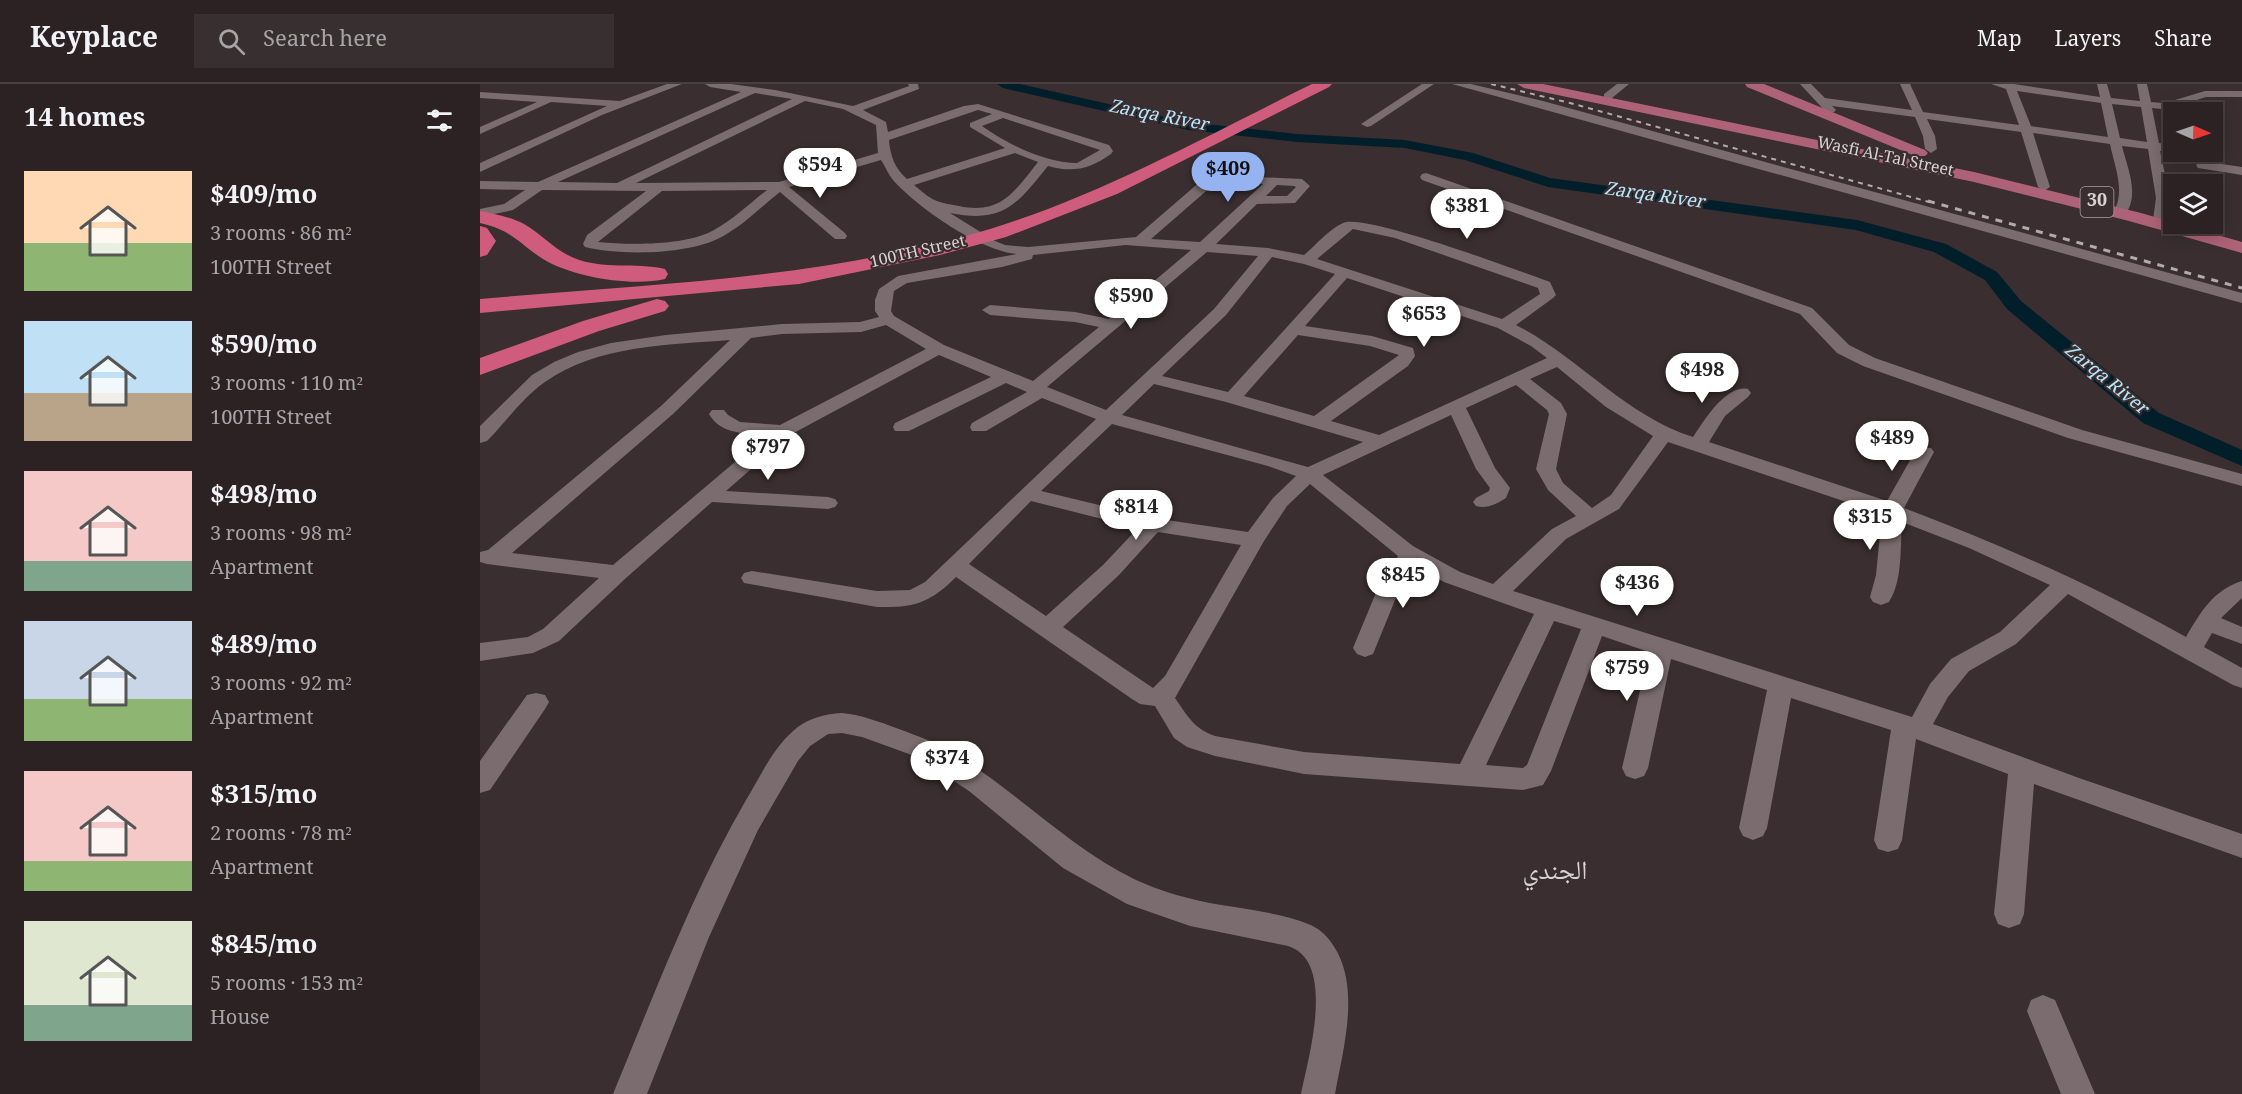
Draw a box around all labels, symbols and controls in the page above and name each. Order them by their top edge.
search box [194,14,614,68]
text: Keyplace [30,17,158,65]
text: Search here [263,22,387,60]
text: Map [1977,24,2022,59]
text: Layers [2055,24,2121,59]
text: Share [2154,24,2212,59]
icon: search [215,25,248,58]
water label: Zarqa River [1106,93,1213,142]
text: 14 homes [24,98,145,142]
north arrow [2163,102,2223,162]
map controls [2163,102,2223,234]
icon: filters [423,104,456,137]
street label: Wasfi Al-Tal Street [1814,130,1956,186]
pin: $594 [784,148,856,199]
text: $594 [798,150,842,184]
pin: $409 [1192,152,1264,203]
text: $409 [1206,154,1250,188]
button: layers [2163,174,2223,234]
text: $409/mo [210,175,317,219]
water label: Zarqa River [1602,175,1708,219]
road number: 30 [2080,187,2114,217]
pin: $381 [1431,189,1503,240]
text: $381 [1445,191,1489,225]
icon: home [72,195,144,267]
text: 3 rooms · 86 m² [210,219,352,253]
street label: 100TH Street [867,229,969,277]
text: 100TH Street [210,253,332,287]
pin: $590 [1095,279,1167,330]
text: $590 [1109,281,1153,315]
pin: $653 [1388,297,1460,348]
text: $653 [1402,299,1446,333]
text: $590/mo [210,325,317,369]
water label: Zarqa River [2056,337,2155,425]
icon: home [72,345,144,417]
pin: $498 [1666,353,1738,404]
text: $498 [1680,355,1724,389]
text: 3 rooms · 110 m² [210,369,363,403]
text: 100TH Street [210,403,332,437]
pin: $489 [1856,421,1928,472]
text: $489 [1870,423,1914,457]
pin: $797 [732,430,804,481]
text: $797 [746,432,790,466]
text: $498/mo [210,475,317,519]
pin: $814 [1100,490,1172,541]
text: $814 [1114,492,1158,526]
icon: home [72,495,144,567]
pin: $315 [1834,500,1906,551]
text: $315 [1848,502,1892,536]
text: 3 rooms · 98 m² [210,519,352,553]
text: Apartment [210,553,314,587]
pin: $845 [1367,558,1439,609]
text: $845 [1381,560,1425,594]
pin: $436 [1601,566,1673,617]
text: $436 [1615,568,1659,602]
text: $489/mo [210,625,317,669]
icon: home [72,645,144,717]
pin: $759 [1591,651,1663,702]
text: $759 [1605,653,1649,687]
text: 3 rooms · 92 m² [210,669,352,703]
text: Apartment [210,703,314,737]
pin: $374 [911,741,983,792]
text: $374 [925,743,969,777]
text: $315/mo [210,775,317,819]
icon: home [72,795,144,867]
text: 2 rooms · 78 m² [210,819,352,853]
district label: الجندي [1522,851,1588,895]
text: Apartment [210,853,314,887]
text: $845/mo [210,925,317,969]
icon: home [72,945,144,1017]
text: 5 rooms · 153 m² [210,969,363,1003]
text: House [210,1003,270,1037]

